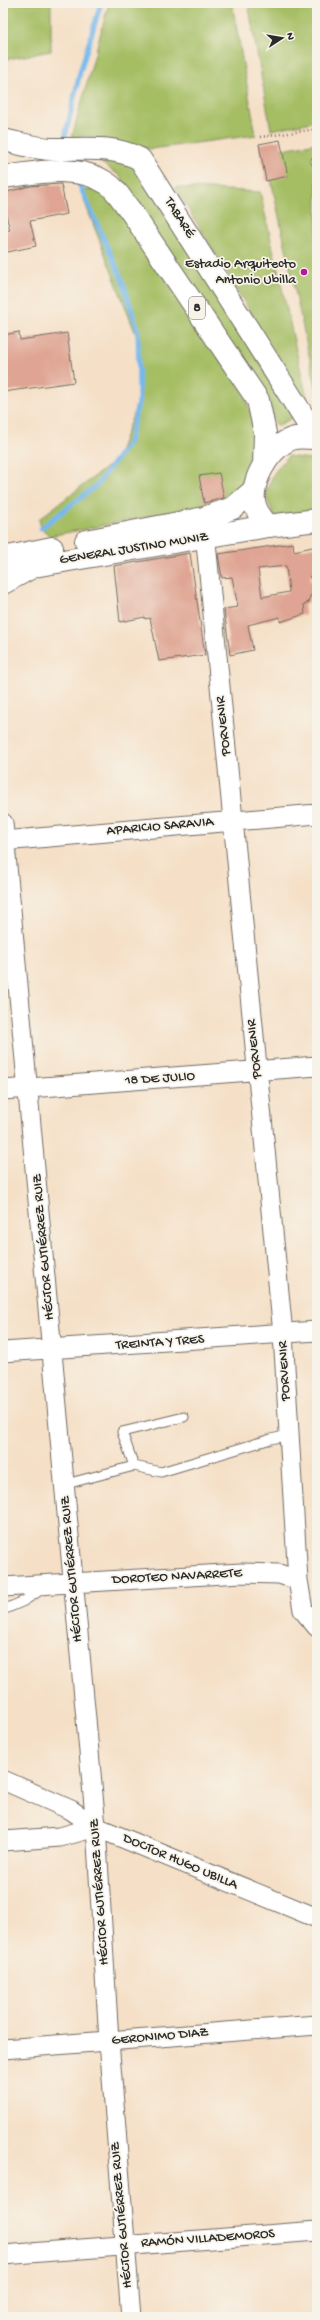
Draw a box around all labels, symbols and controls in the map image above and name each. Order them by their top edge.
north arrow [262,18,302,58]
text: N [283,32,296,41]
street label: TABARÉ [159,194,199,243]
place label: Estadio Arquitecto Antonio Ubilla [185,256,297,289]
marker: Estadio Arquitecto Antonio Ubilla [299,267,309,277]
road number: 8 [189,297,205,319]
street label: GENERAL JUSTINO MUNIZ [58,529,211,569]
street label: PORVENIR [212,695,236,758]
street label: APARICIO SARAVIA [106,814,215,840]
street label: PORVENIR [243,1018,267,1081]
street label: 18 DE JULIO [123,1068,196,1090]
street label: HÉCTOR GUTIÉRREZ RUIZ [29,1172,59,1321]
street label: TREINTA Y TRES [114,1331,205,1355]
street label: PORVENIR [275,1340,295,1402]
street label: HÉCTOR GUTIÉRREZ RUIZ [57,1494,87,1643]
street label: DOROTEO NAVARRETE [111,1565,244,1589]
street label: HÉCTOR GUTIÉRREZ RUIZ [86,1817,114,1966]
street label: DOCTOR HUGO UBILLA [119,1830,241,1894]
street label: GERONIMO DIAZ [111,2024,210,2050]
street label: HÉCTOR GUTIÉRREZ RUIZ [107,2140,137,2289]
street label: RAMÓN VILLADEMOROS [141,2226,276,2252]

